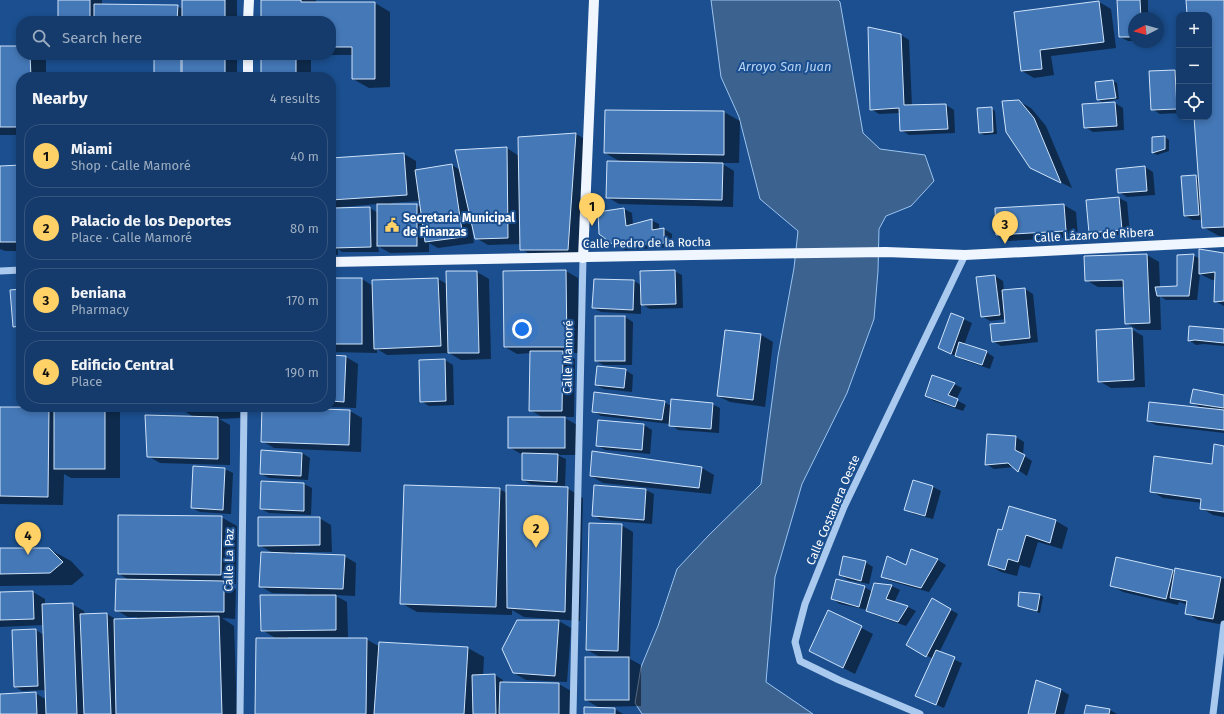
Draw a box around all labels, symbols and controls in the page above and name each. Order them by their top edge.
north arrow [1128,12,1164,48]
map controls [1176,12,1212,120]
button: + [1176,12,1212,48]
search box [16,16,336,60]
icon: search [30,27,52,49]
text: Search here [62,29,142,47]
button: − [1176,48,1212,84]
water label: Arroyo San Juan [737,59,832,74]
button: locate [1176,84,1212,120]
text: Nearby [32,88,87,109]
text: 4 results [270,91,320,106]
text: Miami [71,140,112,158]
text: 1 [43,149,49,164]
text: 40 m [290,149,319,164]
text: Shop · Calle Mamoré [71,158,191,173]
pin: 1 [579,193,605,226]
place label: Secretaria Municipal de Finanzas [403,211,515,239]
pin: 3 [992,211,1018,244]
text: Palacio de los Deportes [71,212,231,230]
public building icon: Secretaria Municipal de Finanzas [384,217,400,233]
text: 2 [43,221,49,236]
text: 80 m [290,221,319,236]
street label: Calle Lázaro de Ribera [1034,225,1154,245]
text: Place · Calle Mamoré [71,230,192,245]
street label: Calle Pedro de la Rocha [583,235,711,251]
text: beniana [71,284,126,302]
text: 3 [43,293,49,308]
text: 170 m [286,293,319,308]
text: Pharmacy [71,302,129,317]
your location [512,319,532,339]
street label: Calle Mamoré [560,320,576,394]
text: Edificio Central [71,356,174,374]
text: 4 [42,365,50,380]
text: 190 m [285,365,319,380]
text: Place [71,374,102,389]
street label: Calle Costanera Oeste [803,453,863,567]
pin: 2 [523,515,549,548]
pin: 4 [15,522,41,555]
street label: Calle La Paz [221,528,237,592]

